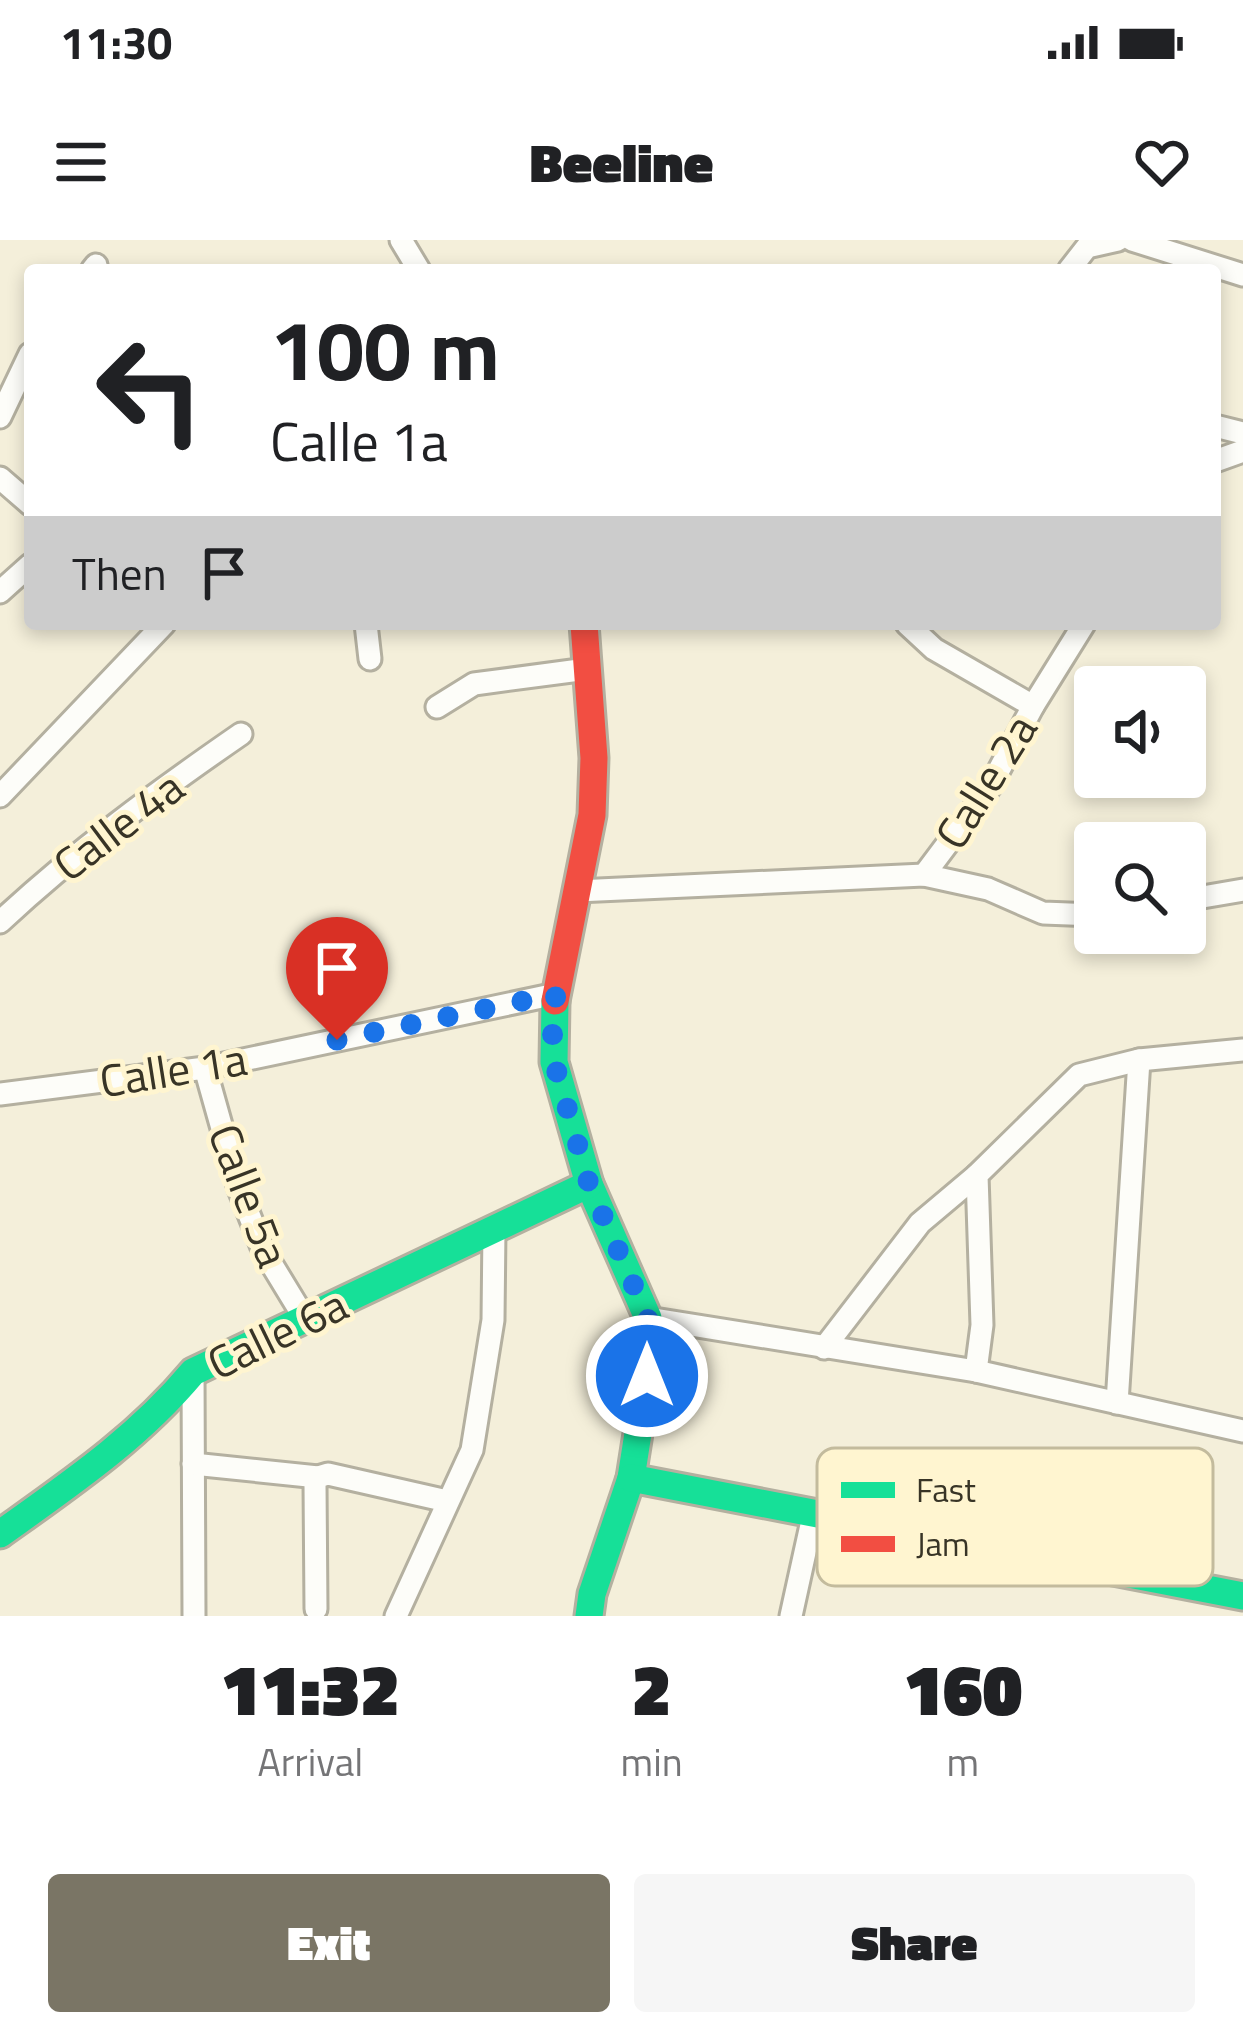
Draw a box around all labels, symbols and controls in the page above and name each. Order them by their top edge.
text: 11:30 [60,8,172,76]
text: Beeline [530,121,713,203]
icon: menu [48,129,114,195]
icon: heart [1129,129,1195,195]
text: 100 m [270,285,500,413]
icon: left [72,312,228,468]
text: Calle 1a [270,400,448,482]
text: Then [72,539,167,607]
icon: arrive [191,540,257,606]
map controls [1074,666,1206,954]
button: sound [1074,666,1206,798]
street label: Calle 2a [917,700,1053,862]
street label: Calle 4a [38,753,198,897]
button: search [1074,822,1206,954]
pin [286,917,388,1040]
icon: arrive [304,935,370,1001]
street label: Calle 1a [94,1024,252,1114]
street label: Calle 5a [192,1114,308,1276]
street label: Calle 6a [196,1270,358,1396]
position arrow [584,1313,710,1439]
legend [817,1448,1213,1586]
text: Fast [916,1465,976,1515]
text: Jam [916,1519,970,1569]
text: 11:32 [221,1633,400,1743]
text: 2 [632,1633,671,1743]
text: 160 [903,1633,1022,1743]
text: Arrival [257,1732,363,1791]
text: min [621,1732,683,1791]
text: m [947,1732,979,1791]
button: Exit [48,1874,610,2012]
button: Share [634,1874,1195,2012]

